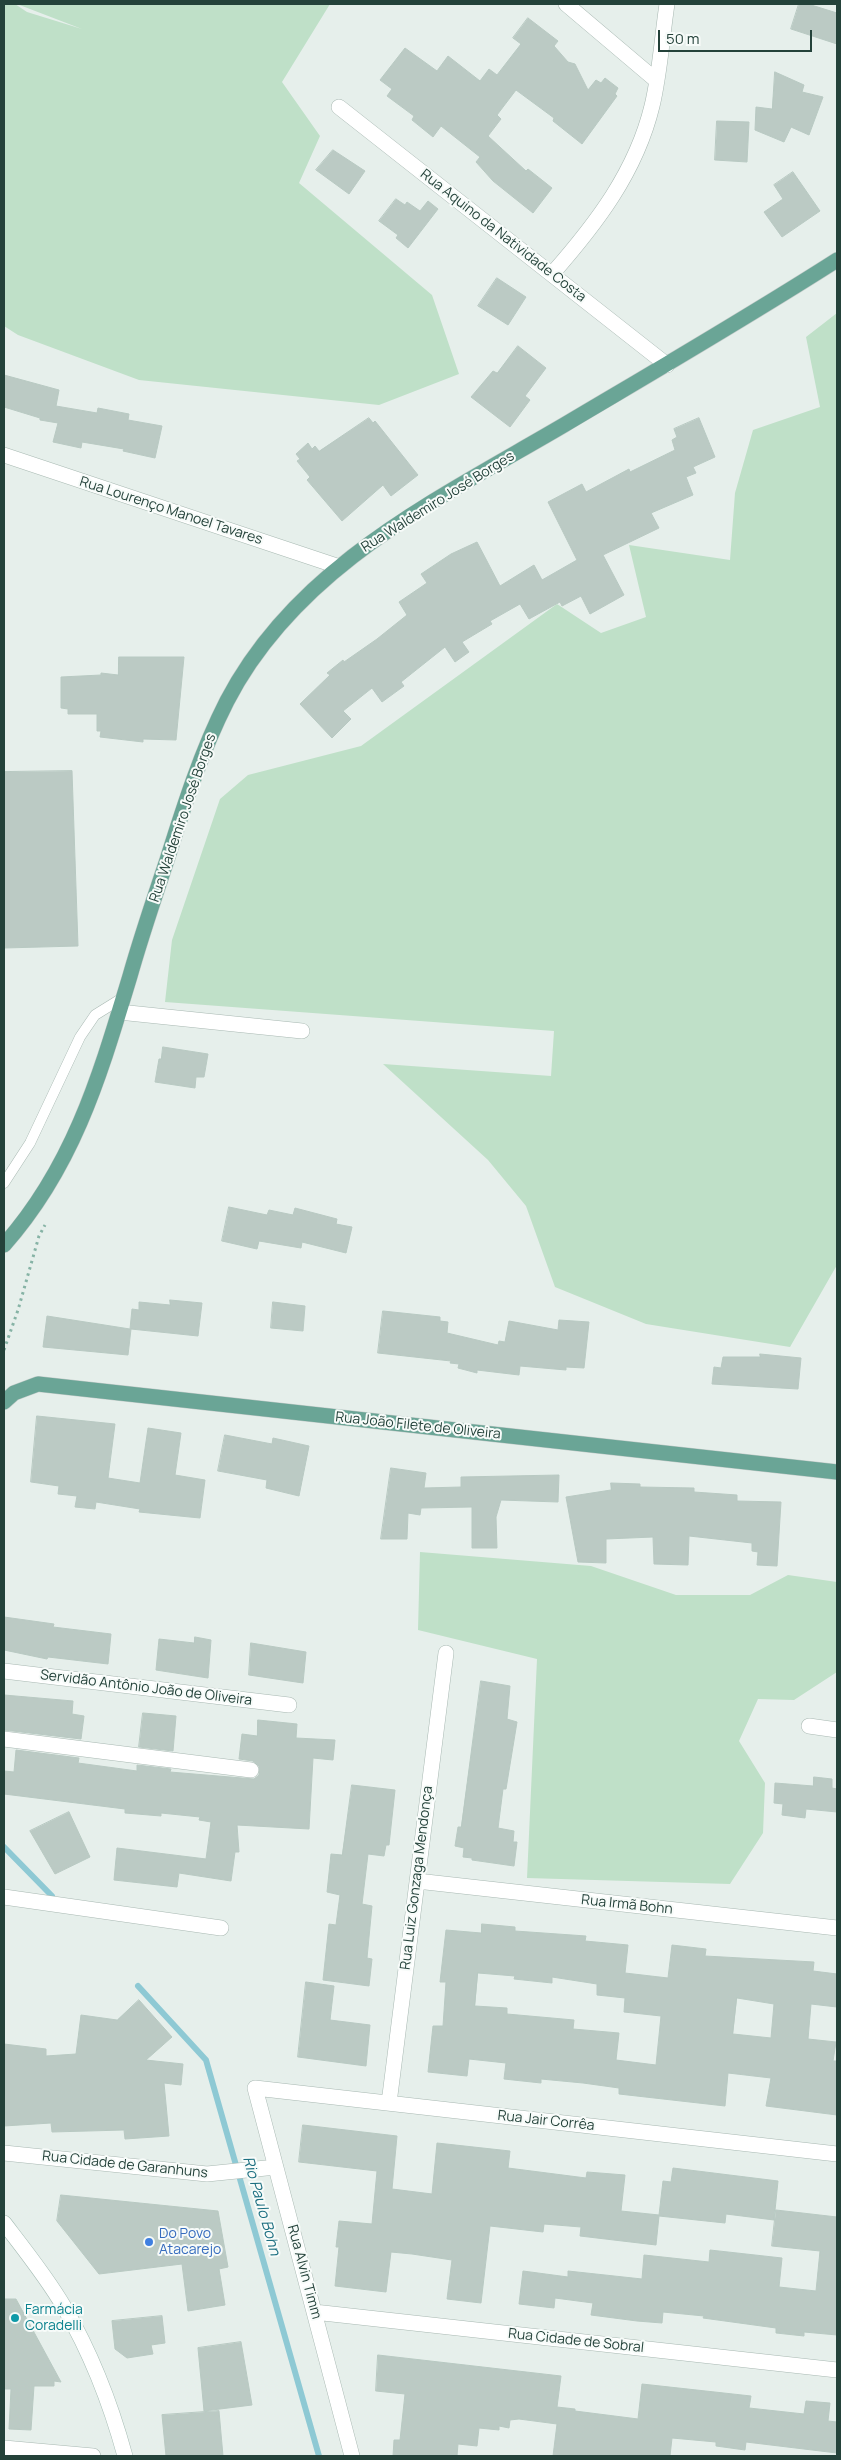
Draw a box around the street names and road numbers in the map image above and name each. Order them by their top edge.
street label: Rua Aquino da Natividade Costa [417,166,589,306]
street label: Rua Waldemiro José Borges [358,448,518,556]
street label: Rua Lourenço Manoel Tavares [77,473,265,549]
street label: Rua Waldemiro José Borges [146,732,220,904]
street label: Rua João Filete de Oliveira [334,1409,502,1443]
street label: Servidão Antônio João de Oliveira [39,1667,253,1709]
street label: Rua Luiz Gonzaga Mendonça [397,1785,437,1971]
street label: Rua Irmã Bohn [580,1892,674,1918]
street label: Rua Jair Corrêa [497,2108,595,2134]
street label: Rua Cidade de Garanhuns [41,2148,209,2182]
street label: Rua Alvin Timm [283,2223,325,2321]
street label: Rua Cidade de Sobral [507,2326,645,2356]

